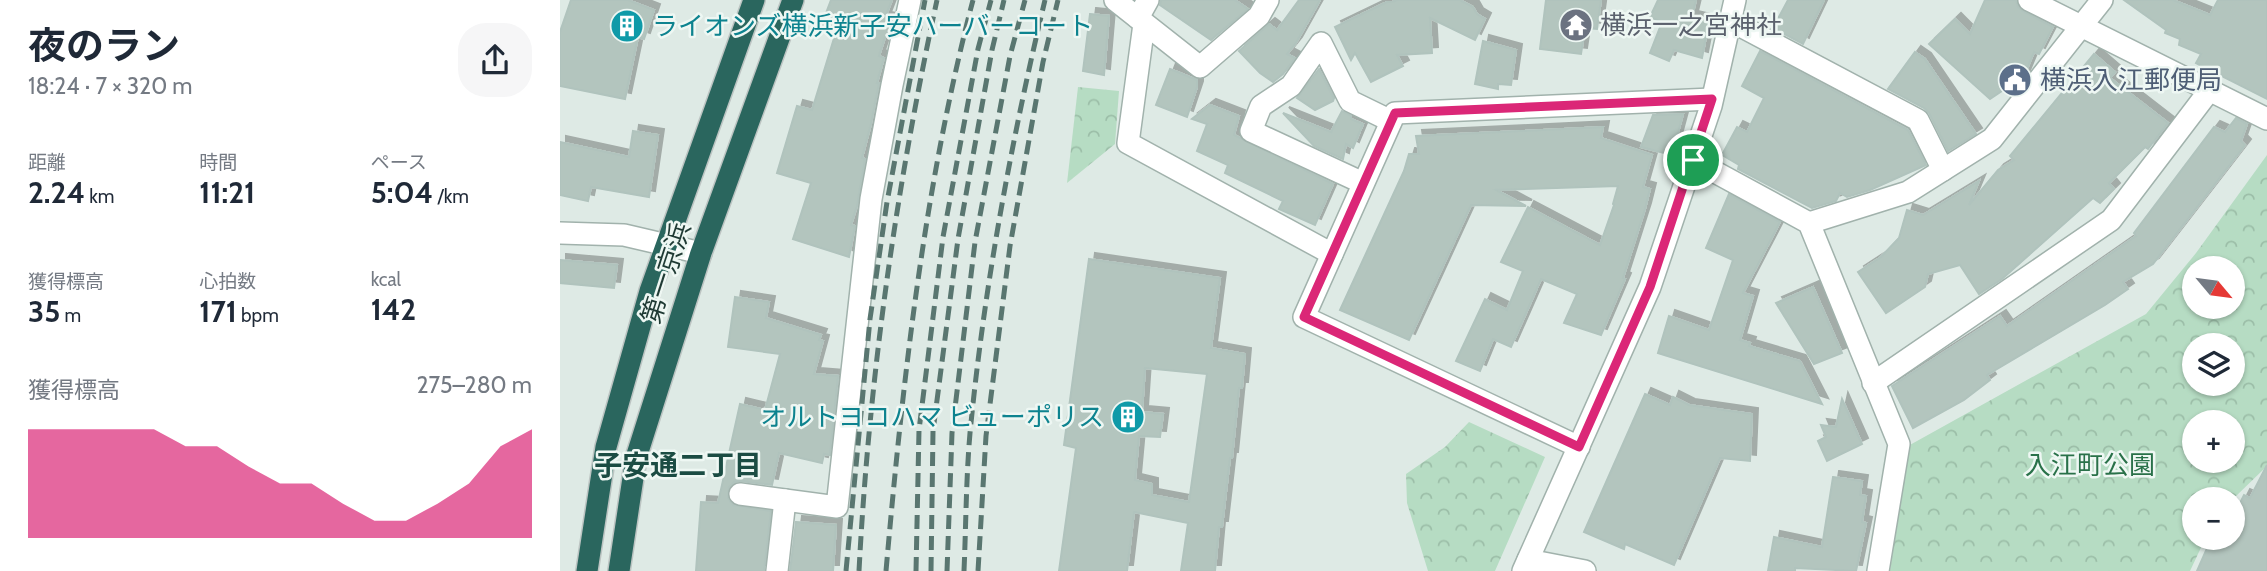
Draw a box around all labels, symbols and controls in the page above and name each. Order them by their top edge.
temple icon: 横浜一之宮神社 [1557,6,1595,44]
building icon: ライオンズ横浜新子安ハーバーコート [608,7,646,45]
place label: 横浜一之宮神社 [1600,9,1782,41]
place label: ライオンズ横浜新子安ハーバーコート [652,10,1093,42]
text: 夜のラン [28,22,180,69]
button: share [458,23,532,97]
public building icon: 横浜入江郵便局 [1996,61,2034,99]
place label: 横浜入江郵便局 [2040,64,2222,96]
text: 18:24 · 7 × 320 m [28,72,193,100]
pin [1663,130,1723,190]
icon: arrive [1674,141,1712,179]
text: 距離 [28,151,66,174]
text: 時間 [199,151,237,174]
text: ペース [371,151,427,174]
text: 2.24 [28,174,85,211]
text: 11:21 [199,174,255,211]
text: 5:04 [371,174,433,211]
text: km [85,185,114,208]
text: /km [433,185,469,208]
street label: 第一京浜 [635,219,697,327]
north arrow [2182,256,2245,318]
map controls [2182,256,2245,550]
text: kcal [371,268,401,291]
text: 獲得標高 [28,270,104,293]
text: 心拍数 [199,270,256,293]
text: 142 [371,291,416,328]
text: 35 [28,293,60,330]
text: 171 [199,293,237,330]
text: m [60,304,81,327]
text: bpm [237,304,279,327]
button: layers [2182,333,2245,396]
text: 275–280 m [416,371,532,399]
text: 獲得標高 [28,376,120,404]
building icon: オルトヨコハマ ビューポリス [1109,398,1147,436]
place label: オルトヨコハマ ビューポリス [760,401,1104,433]
button: + [2182,410,2245,473]
district label: 子安通二丁目 [594,448,762,482]
park label: 入江町公園 [2025,449,2155,481]
button: − [2182,487,2245,550]

